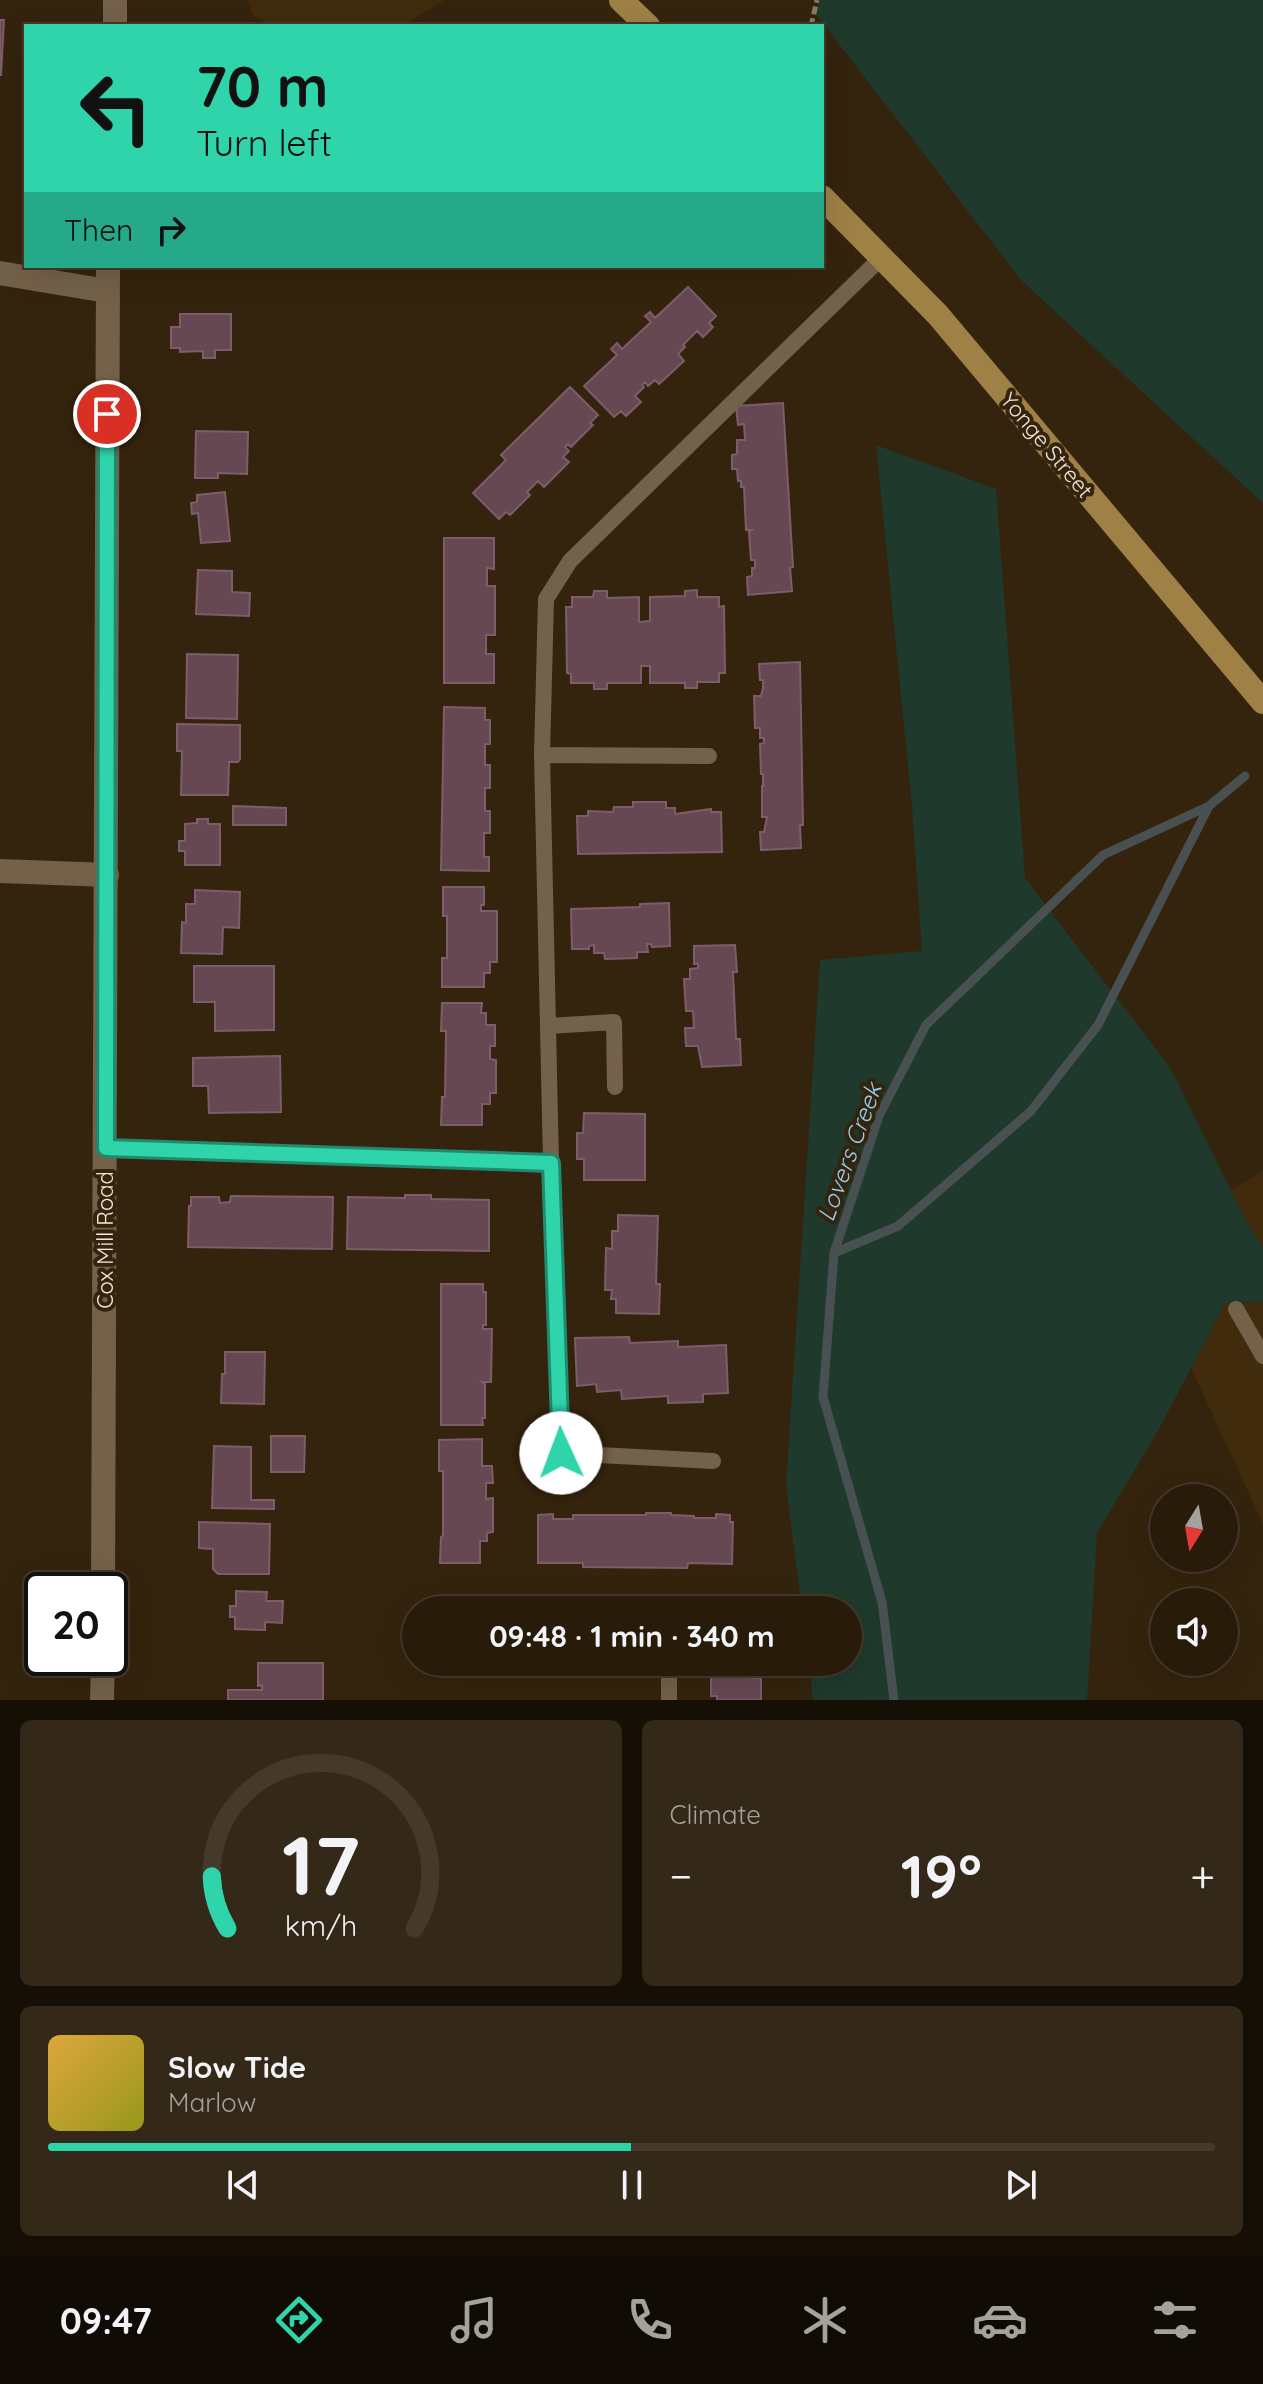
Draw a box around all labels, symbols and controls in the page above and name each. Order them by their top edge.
text: 70 m [196,51,328,121]
icon: left [64,56,168,160]
text: Turn left [196,120,332,165]
icon: right [149,208,193,252]
text: Then [64,211,133,249]
pin [73,380,141,448]
street label: Yonge Street [995,386,1099,504]
icon: arrive [85,392,129,436]
water label: Lovers Creek [810,1077,889,1225]
street label: Cox Mill Road [91,1171,119,1309]
position arrow [519,1411,603,1495]
north arrow [1150,1484,1238,1572]
map controls [1150,1484,1238,1676]
speed limit sign: 20 [24,1572,128,1676]
button: sound [1150,1588,1238,1676]
text: 09:48 · 1 min · 340 m [489,1617,775,1655]
text: Climate [670,1798,761,1831]
text: 17 [282,1812,360,1916]
text: 19° [901,1838,982,1913]
text: − [670,1848,692,1903]
text: + [1190,1848,1215,1903]
text: km/h [284,1907,357,1943]
text: Slow Tide [168,2048,306,2086]
text: Marlow [168,2086,256,2119]
icon: previous [221,2163,265,2207]
icon: pause [610,2163,654,2207]
icon: next [999,2163,1043,2207]
icon: directions [271,2292,327,2348]
icon: music [446,2292,502,2348]
icon: phone [622,2292,678,2348]
icon: climate [797,2292,853,2348]
icon: car [972,2292,1028,2348]
icon: filters [1147,2292,1203,2348]
text: 09:47 [60,2298,152,2343]

